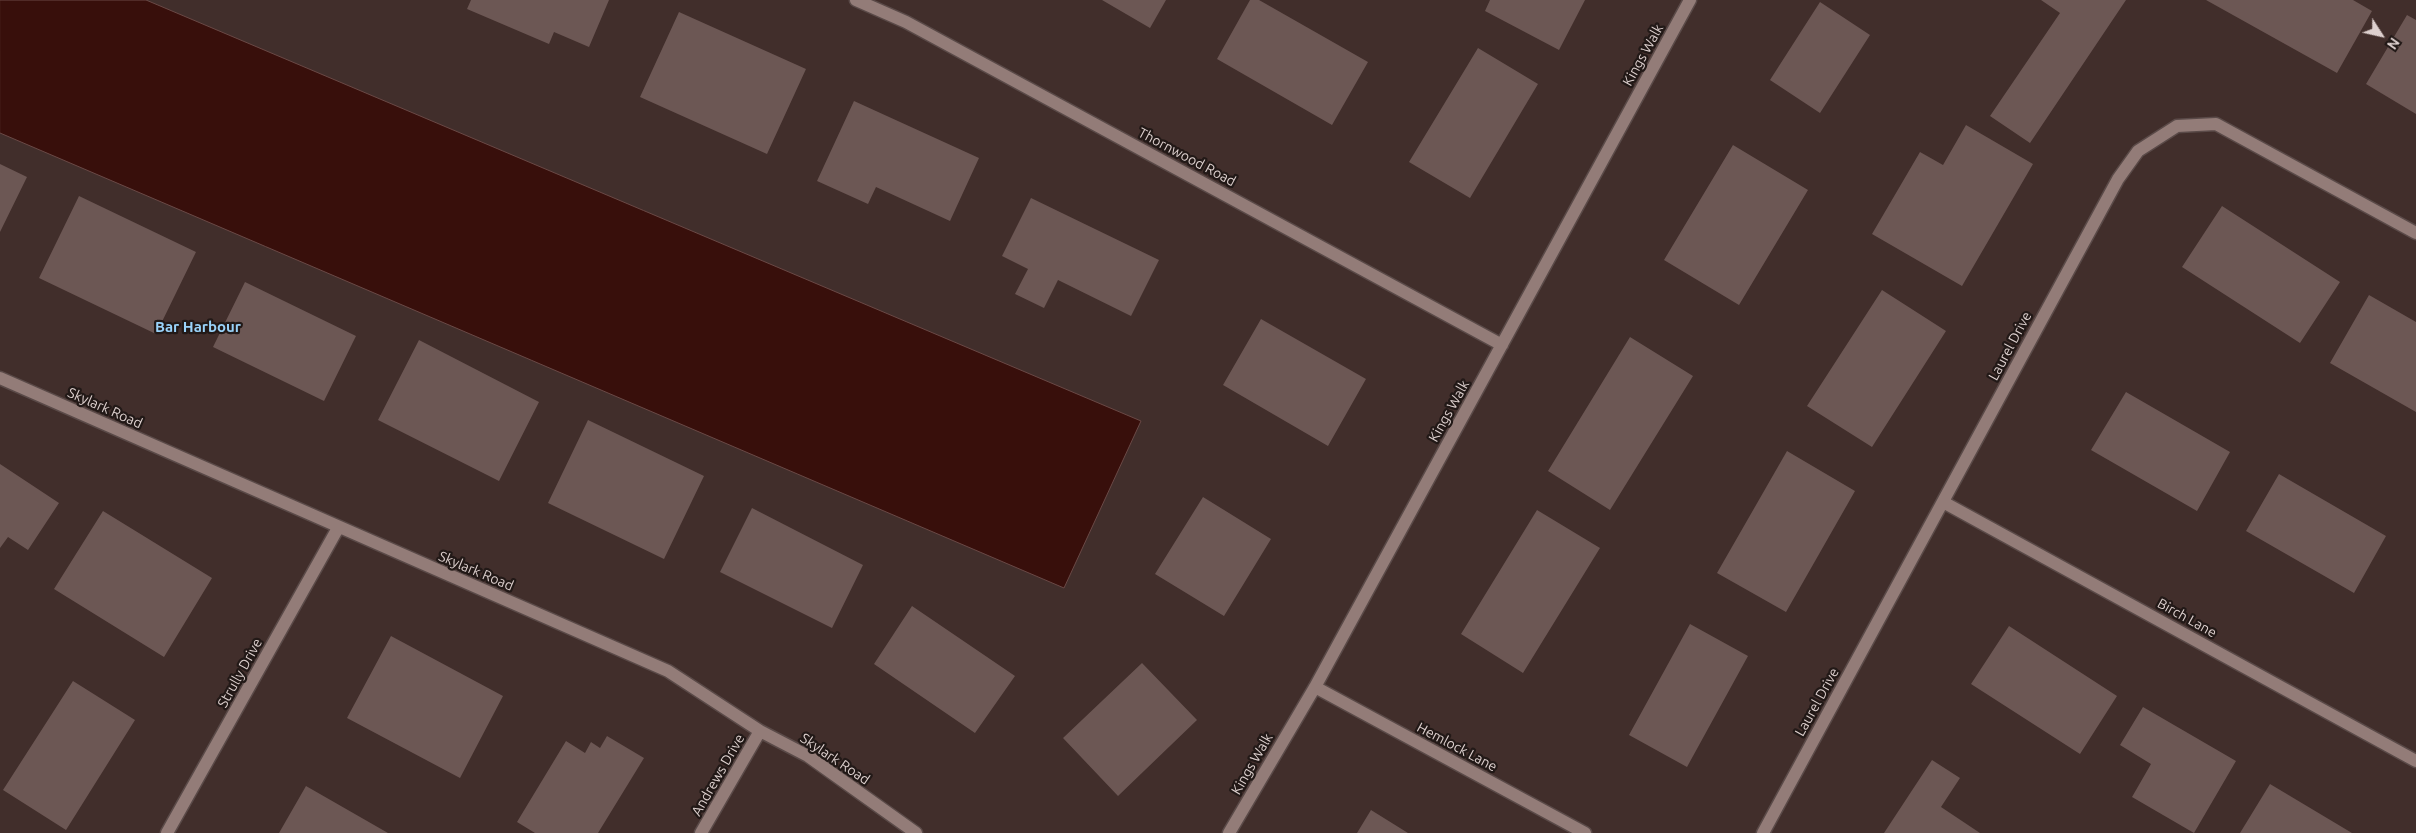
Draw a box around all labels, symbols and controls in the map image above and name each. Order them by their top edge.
north arrow [2356,10,2406,60]
street label: Kings Walk [1619,21,1667,89]
text: N [2384,35,2403,52]
street label: Thornwood Road [1135,124,1239,190]
street label: Laurel Drive [1985,309,2035,383]
district label: Bar Harbour [155,318,241,336]
street label: Kings Walk [1425,377,1473,445]
street label: Skylark Road [65,384,145,432]
street label: Skylark Road [436,548,516,594]
street label: Birch Lane [2154,595,2220,641]
street label: Strully Drive [214,635,266,711]
street label: Laurel Drive [1791,665,1843,739]
street label: Hemlock Lane [1414,719,1500,775]
street label: Skylark Road [797,730,873,788]
street label: Kings Walk [1228,730,1276,798]
street label: Andrews Drive [688,731,748,819]

